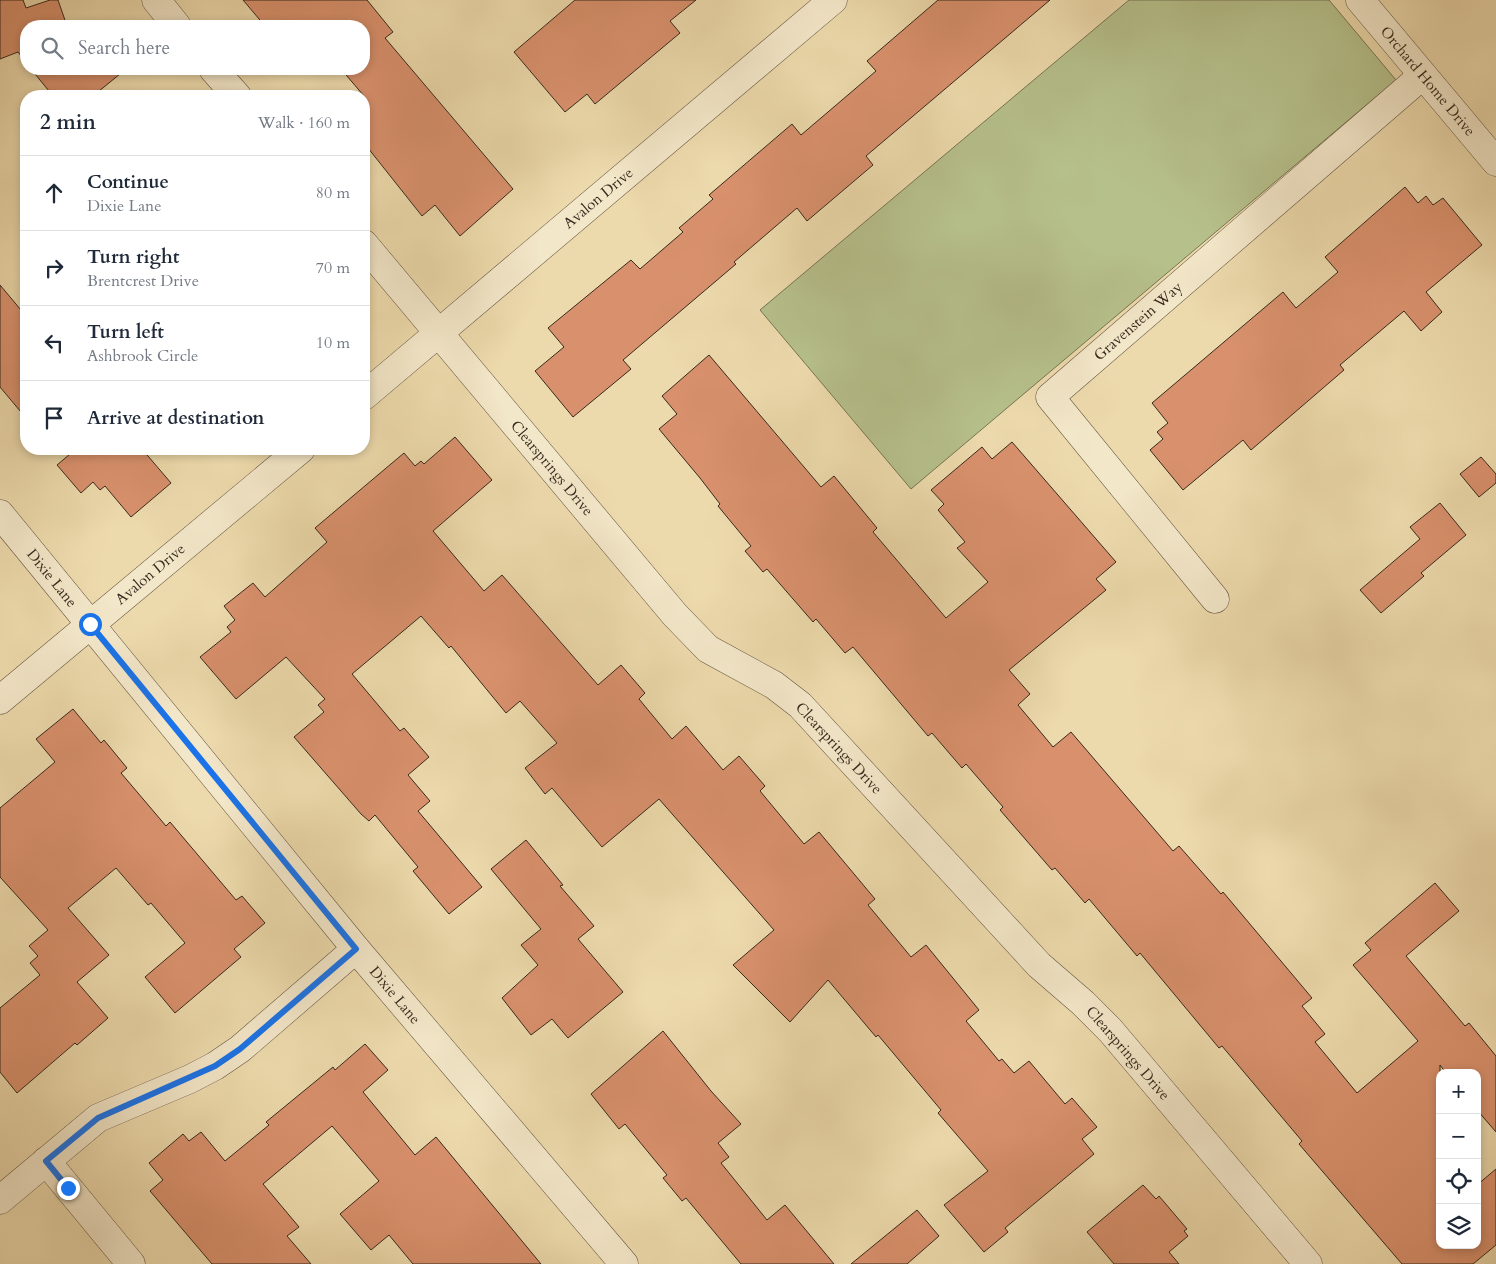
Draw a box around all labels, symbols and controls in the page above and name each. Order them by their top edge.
search box [20,20,370,75]
street label: Orchard Home Drive [1376,22,1480,140]
icon: search [38,34,66,62]
text: Search here [78,35,170,61]
text: 2 min [40,108,96,137]
text: Walk · 160 m [258,112,350,134]
street label: Avalon Drive [559,163,637,233]
text: Continue [87,169,169,195]
icon: ahead [40,179,68,207]
text: 80 m [316,182,350,204]
text: Dixie Lane [87,195,161,217]
text: Turn right [87,244,179,270]
icon: right [40,254,68,282]
text: 70 m [316,257,350,279]
text: Brentcrest Drive [87,270,199,292]
street label: Gravenstein Way [1090,277,1187,365]
text: Turn left [87,319,164,345]
icon: left [40,329,68,357]
text: 10 m [316,332,350,354]
text: Ashbrook Circle [87,345,198,367]
icon: arrive [40,404,68,432]
text: Arrive at destination [87,405,264,431]
street label: Clearsprings Drive [506,416,598,520]
street label: Avalon Drive [111,539,189,609]
street label: Dixie Lane [22,545,82,612]
route start [79,613,102,636]
street label: Clearsprings Drive [791,698,887,798]
street label: Dixie Lane [365,962,425,1028]
street label: Clearsprings Drive [1081,1002,1175,1105]
map controls [1436,1069,1481,1249]
button: + [1436,1069,1481,1114]
button: − [1436,1114,1481,1159]
button: locate [1436,1159,1481,1204]
route end [57,1177,80,1200]
button: layers [1436,1204,1481,1249]

